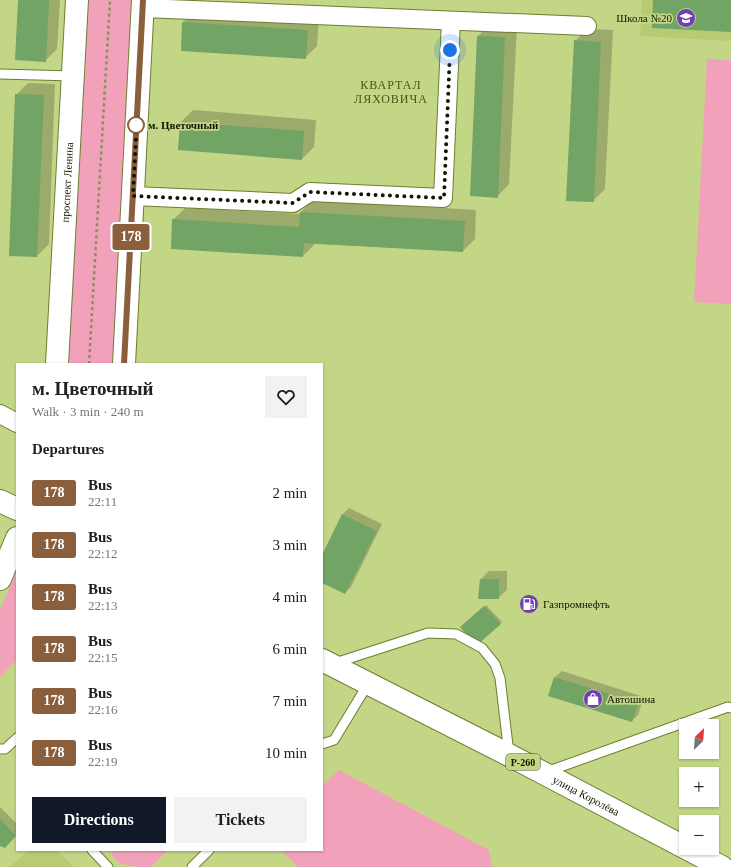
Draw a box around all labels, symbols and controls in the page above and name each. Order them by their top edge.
school or university icon: Школа №20 [675,7,697,29]
place label: Школа №20 [616,12,672,24]
your location [440,40,460,60]
district label: КВАРТАЛ ЛЯХОВИЧА [354,78,428,106]
marker: м. Цветочный [127,116,145,134]
place label: м. Цветочный [148,119,219,131]
street label: проспект Ленина [59,142,75,223]
line badge: 178 [108,224,154,250]
text: 178 [121,229,142,244]
button: heart [265,376,307,418]
text: м. Цветочный [32,378,153,399]
text: Walk · 3 min · 240 m [32,404,144,419]
text: Departures [32,441,104,457]
text: Bus [88,477,112,493]
text: 178 [44,485,65,500]
text: 2 min [272,485,307,501]
text: 22:11 [88,494,117,509]
text: Bus [88,529,112,545]
text: 178 [44,537,65,552]
text: 3 min [272,537,307,553]
text: 22:12 [88,546,118,561]
text: Bus [88,581,112,597]
text: 178 [44,589,65,604]
text: 4 min [272,589,307,605]
fuel station icon: Газпромнефть [518,593,540,615]
text: 22:13 [88,598,118,613]
place label: Газпромнефть [543,598,610,610]
text: Bus [88,633,112,649]
text: 178 [44,641,65,656]
text: 6 min [272,641,307,657]
text: 22:15 [88,650,118,665]
text: Bus [88,685,112,701]
shop icon: Автошина [582,688,604,710]
text: 178 [44,693,65,708]
text: 7 min [272,693,307,709]
place label: Автошина [607,693,655,705]
text: 22:16 [88,702,118,717]
north arrow [679,719,719,759]
map controls [679,719,719,855]
text: Bus [88,737,112,753]
text: 178 [44,745,65,760]
text: 10 min [265,745,307,761]
text: 22:19 [88,754,118,769]
road number: Р-260 [506,754,540,770]
button: + [679,767,719,807]
street label: улица Королёва [551,773,622,818]
button: Directions [32,797,166,843]
button: Tickets [174,797,307,843]
button: − [679,815,719,855]

